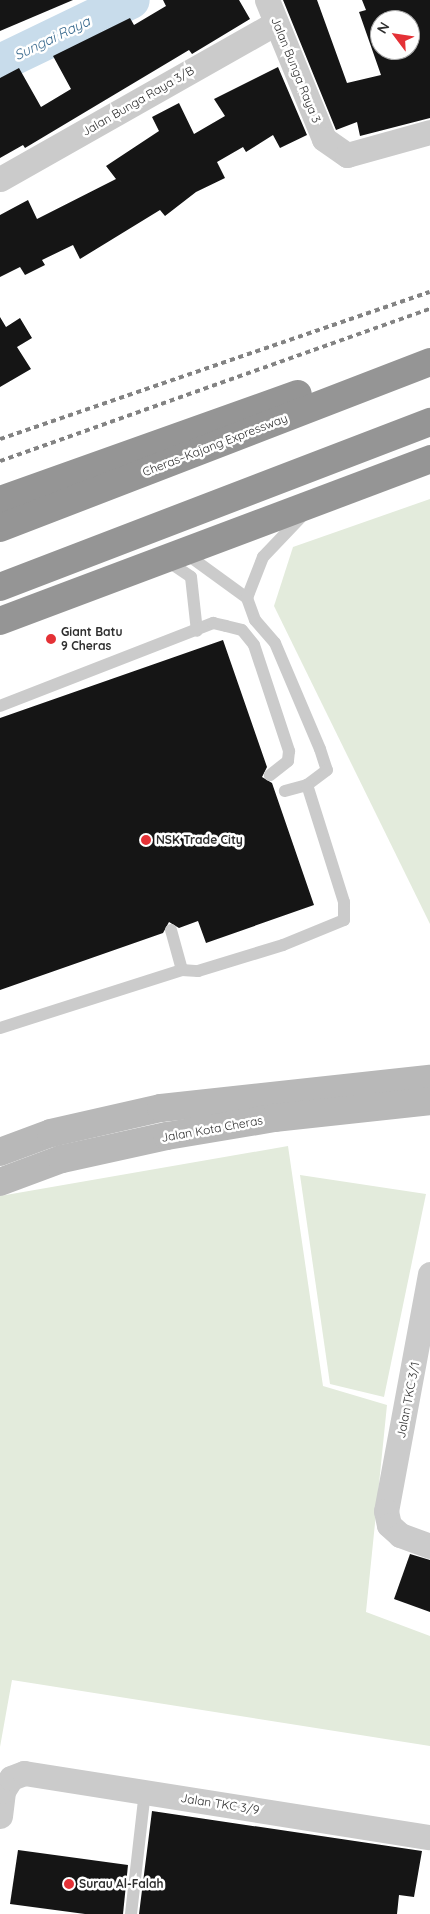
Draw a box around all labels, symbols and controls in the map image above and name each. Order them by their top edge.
north arrow [370,10,420,60]
water label: Sungai Raya [11,12,93,64]
street label: Jalan Bunga Raya 3 [268,15,324,125]
text: N [373,19,393,37]
street label: Jalan Bunga Raya 3/B [79,63,197,139]
street label: Cheras–Kajang Expressway [141,411,289,479]
place label: Giant Batu 9 Cheras [61,625,122,653]
marker: Giant Batu 9 Cheras [45,633,57,645]
place label: NSK Trade City [156,833,243,847]
marker: NSK Trade City [140,834,152,846]
street label: Jalan Kota Cheras [160,1113,264,1145]
street label: Jalan TKC 3/1 [394,1361,422,1439]
street label: Jalan TKC 3/9 [180,1791,260,1817]
place label: Surau Al-Falah [79,1877,164,1891]
marker: Surau Al-Falah [63,1878,75,1890]

